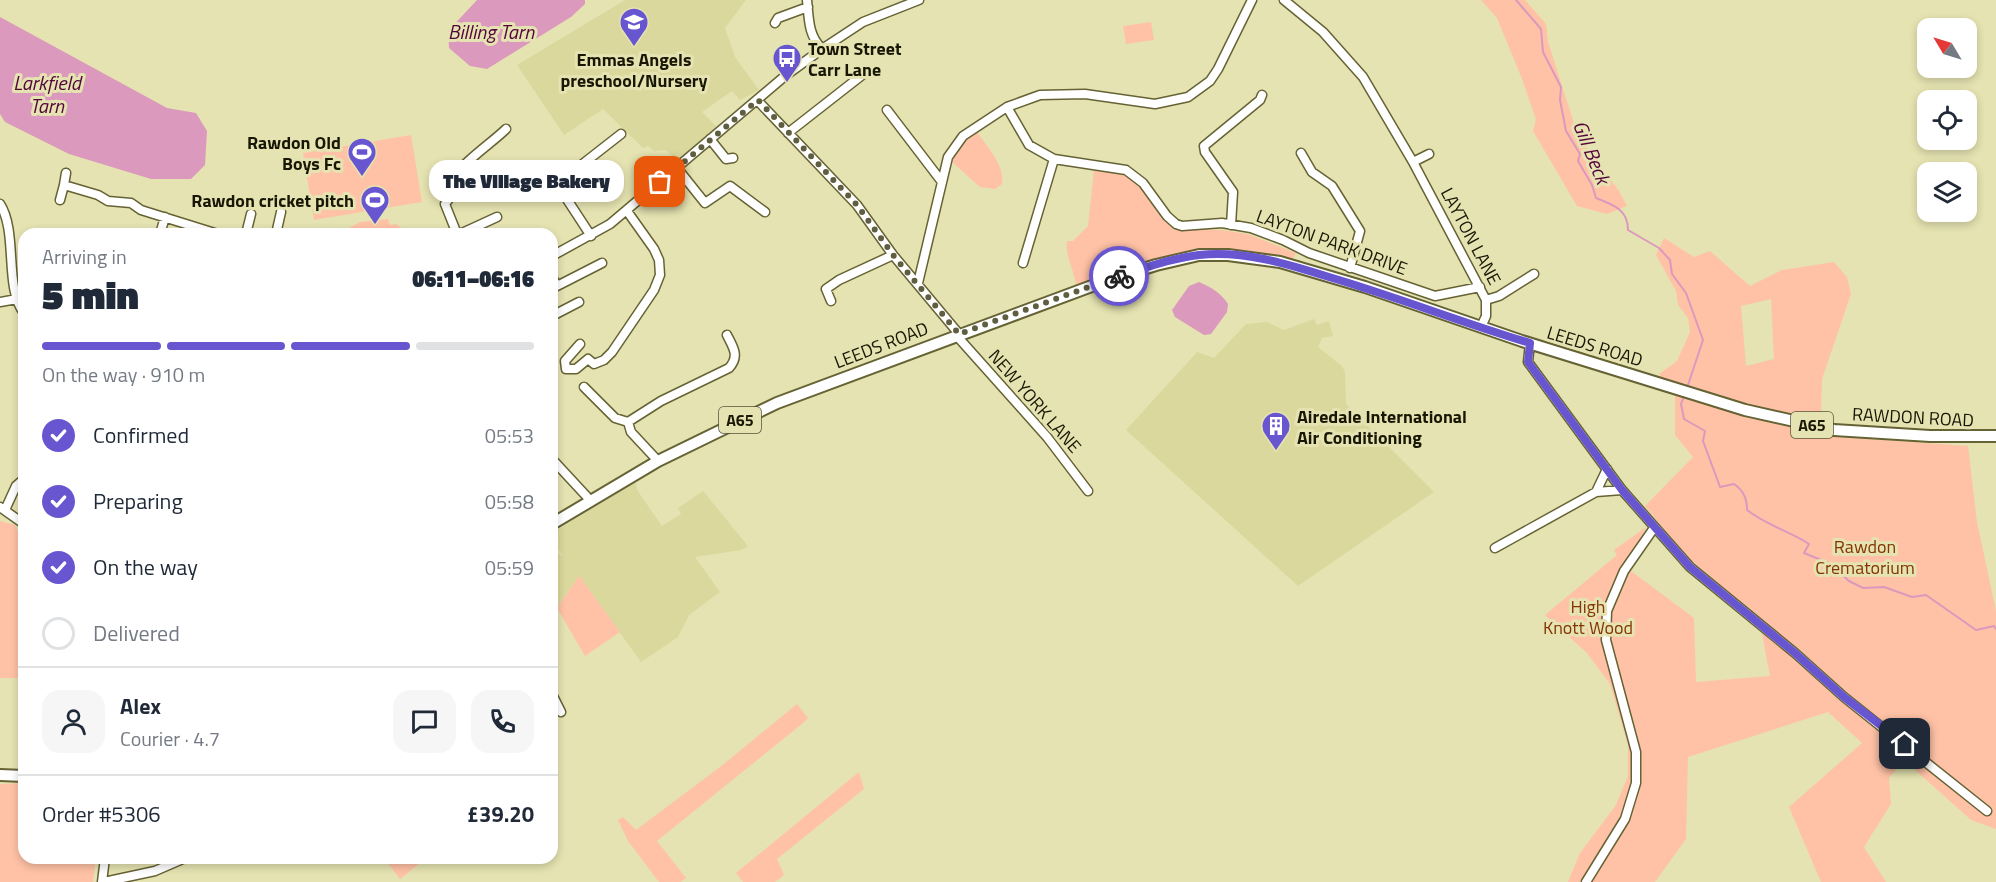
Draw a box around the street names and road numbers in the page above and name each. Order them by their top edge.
street label: LAYTON LANE [1434,183,1508,290]
street label: LAYTON PARK DRIVE [1253,202,1411,282]
street label: LEEDS ROAD [830,315,932,375]
street label: LEEDS ROAD [1544,319,1646,373]
street label: NEW YORK LANE [982,343,1088,459]
street label: RAWDON ROAD [1851,400,1975,434]
road number: A65 [719,407,761,433]
road number: A65 [1791,412,1833,438]

